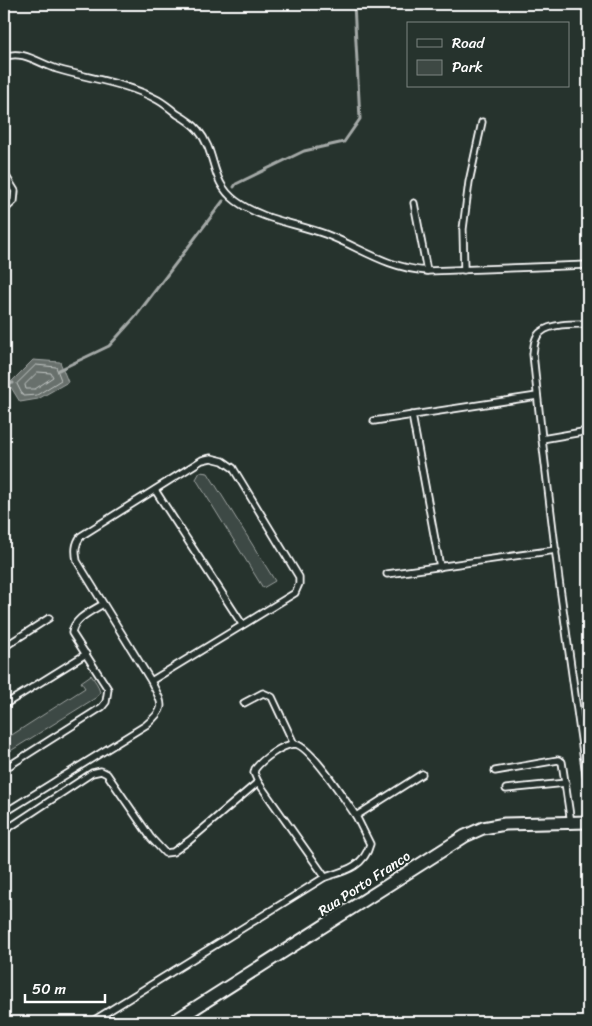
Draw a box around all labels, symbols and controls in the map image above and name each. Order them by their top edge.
legend [407,22,570,88]
text: Road [452,30,485,56]
text: Park [452,54,483,80]
street label: Rua Porto Franco [313,844,416,923]
scale bar [25,971,105,1003]
text: 50 m [32,976,67,1002]

